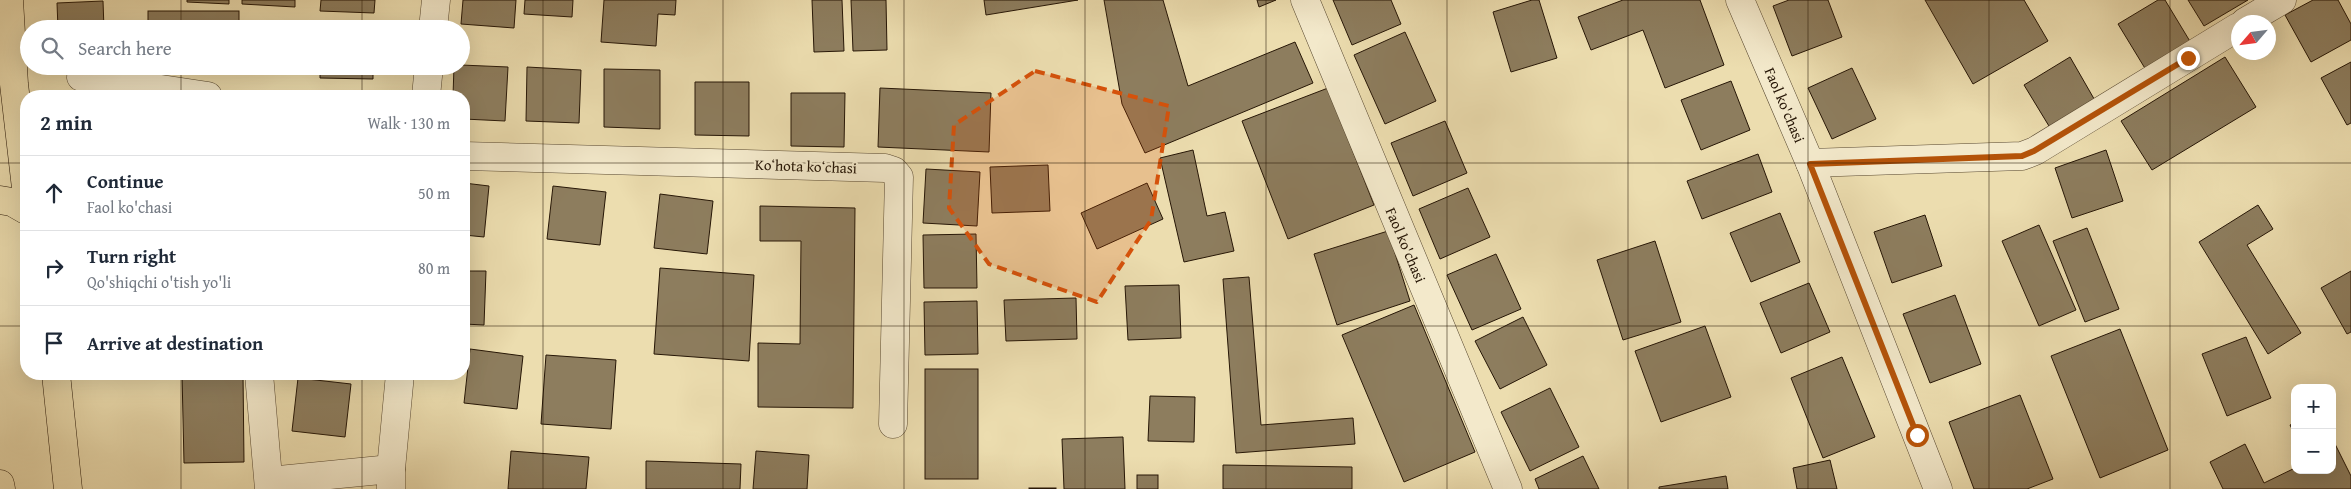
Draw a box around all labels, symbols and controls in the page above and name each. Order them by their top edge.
north arrow [2231,15,2276,60]
search box [20,20,470,75]
icon: search [38,34,66,62]
text: Search here [78,34,172,62]
route end [2177,47,2200,70]
street label: Faol ko'chasi [1760,64,1810,146]
text: 2 min [40,107,92,138]
text: Walk · 130 m [367,111,450,135]
street label: Koʻhota koʻchasi [755,154,857,178]
text: Continue [87,167,164,195]
icon: ahead [40,179,68,207]
text: 50 m [418,181,450,205]
text: Faol ko'chasi [87,195,172,219]
street label: Faol ko'chasi [1381,204,1431,286]
text: Turn right [87,242,176,270]
icon: right [40,254,68,282]
text: 80 m [418,256,450,280]
text: Qo'shiqchi o'tish yo'li [87,270,231,294]
icon: arrive [40,329,68,357]
text: Arrive at destination [87,329,263,357]
map controls [2291,384,2336,474]
button: + [2291,384,2336,429]
route start [1906,424,1929,447]
button: − [2291,429,2336,474]

